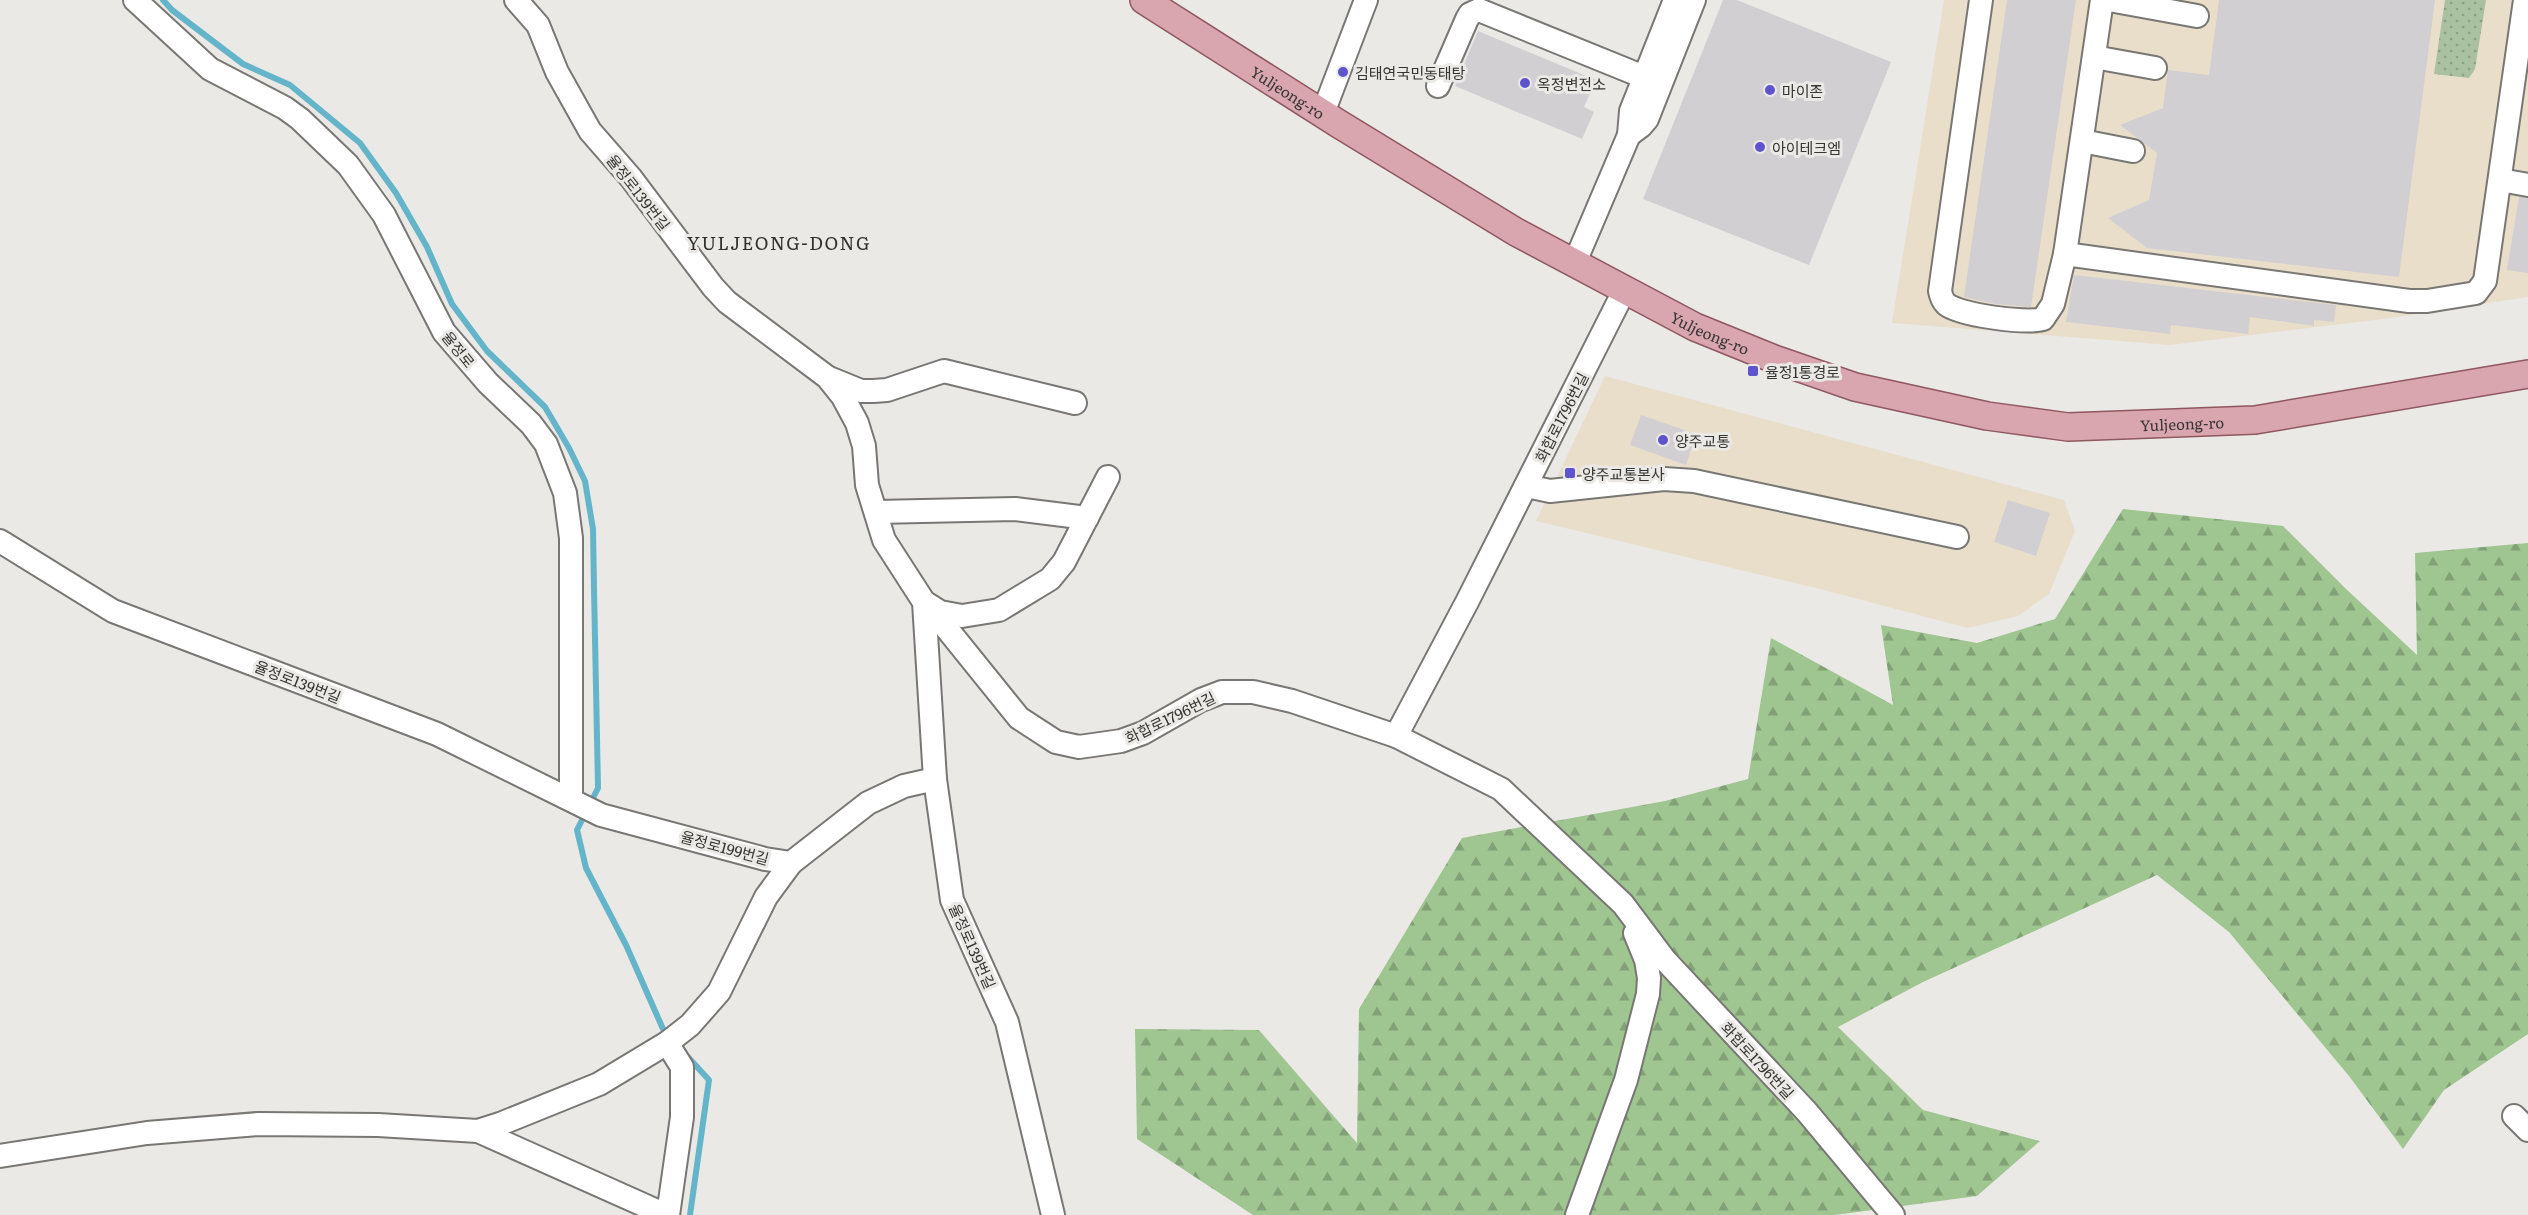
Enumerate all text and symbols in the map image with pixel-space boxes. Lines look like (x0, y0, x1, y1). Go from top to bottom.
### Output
street label: Yuljeong-ro (1247, 59, 1330, 124)
place label: 김태연국민동태탕 (1355, 61, 1466, 84)
marker: 김태연국민동태탕 (1336, 65, 1350, 79)
place label: 옥정변전소 (1537, 72, 1606, 95)
marker: 옥정변전소 (1518, 76, 1532, 90)
place label: 마이존 (1782, 79, 1823, 102)
marker: 마이존 (1763, 83, 1777, 97)
place label: 아이테크엠 (1772, 136, 1841, 159)
marker: 아이테크엠 (1753, 140, 1767, 154)
street label: 율정로139번길 (602, 149, 676, 235)
district label: YULJEONG-DONG (687, 229, 871, 256)
street label: Yuljeong-ro (1667, 305, 1753, 359)
street label: 율정로 (437, 326, 481, 372)
place label: 율정1통경로 (1765, 360, 1840, 383)
marker: 율정1통경로 (1746, 364, 1760, 378)
street label: 화합로1796번길 (1528, 368, 1594, 466)
street label: Yuljeong-ro (2140, 410, 2225, 436)
place label: 양주교통 (1675, 429, 1730, 452)
marker: 양주교통 (1656, 433, 1670, 447)
place label: 양주교통본사 (1582, 462, 1665, 485)
marker: 양주교통본사 (1563, 466, 1577, 480)
street label: 율정로139번길 (251, 654, 345, 708)
street label: 화합로1796번길 (1121, 685, 1219, 749)
street label: 율정로199번길 (678, 824, 772, 870)
street label: 율정로139번길 (944, 900, 1002, 992)
street label: 화합로1796번길 (1716, 1016, 1800, 1104)

